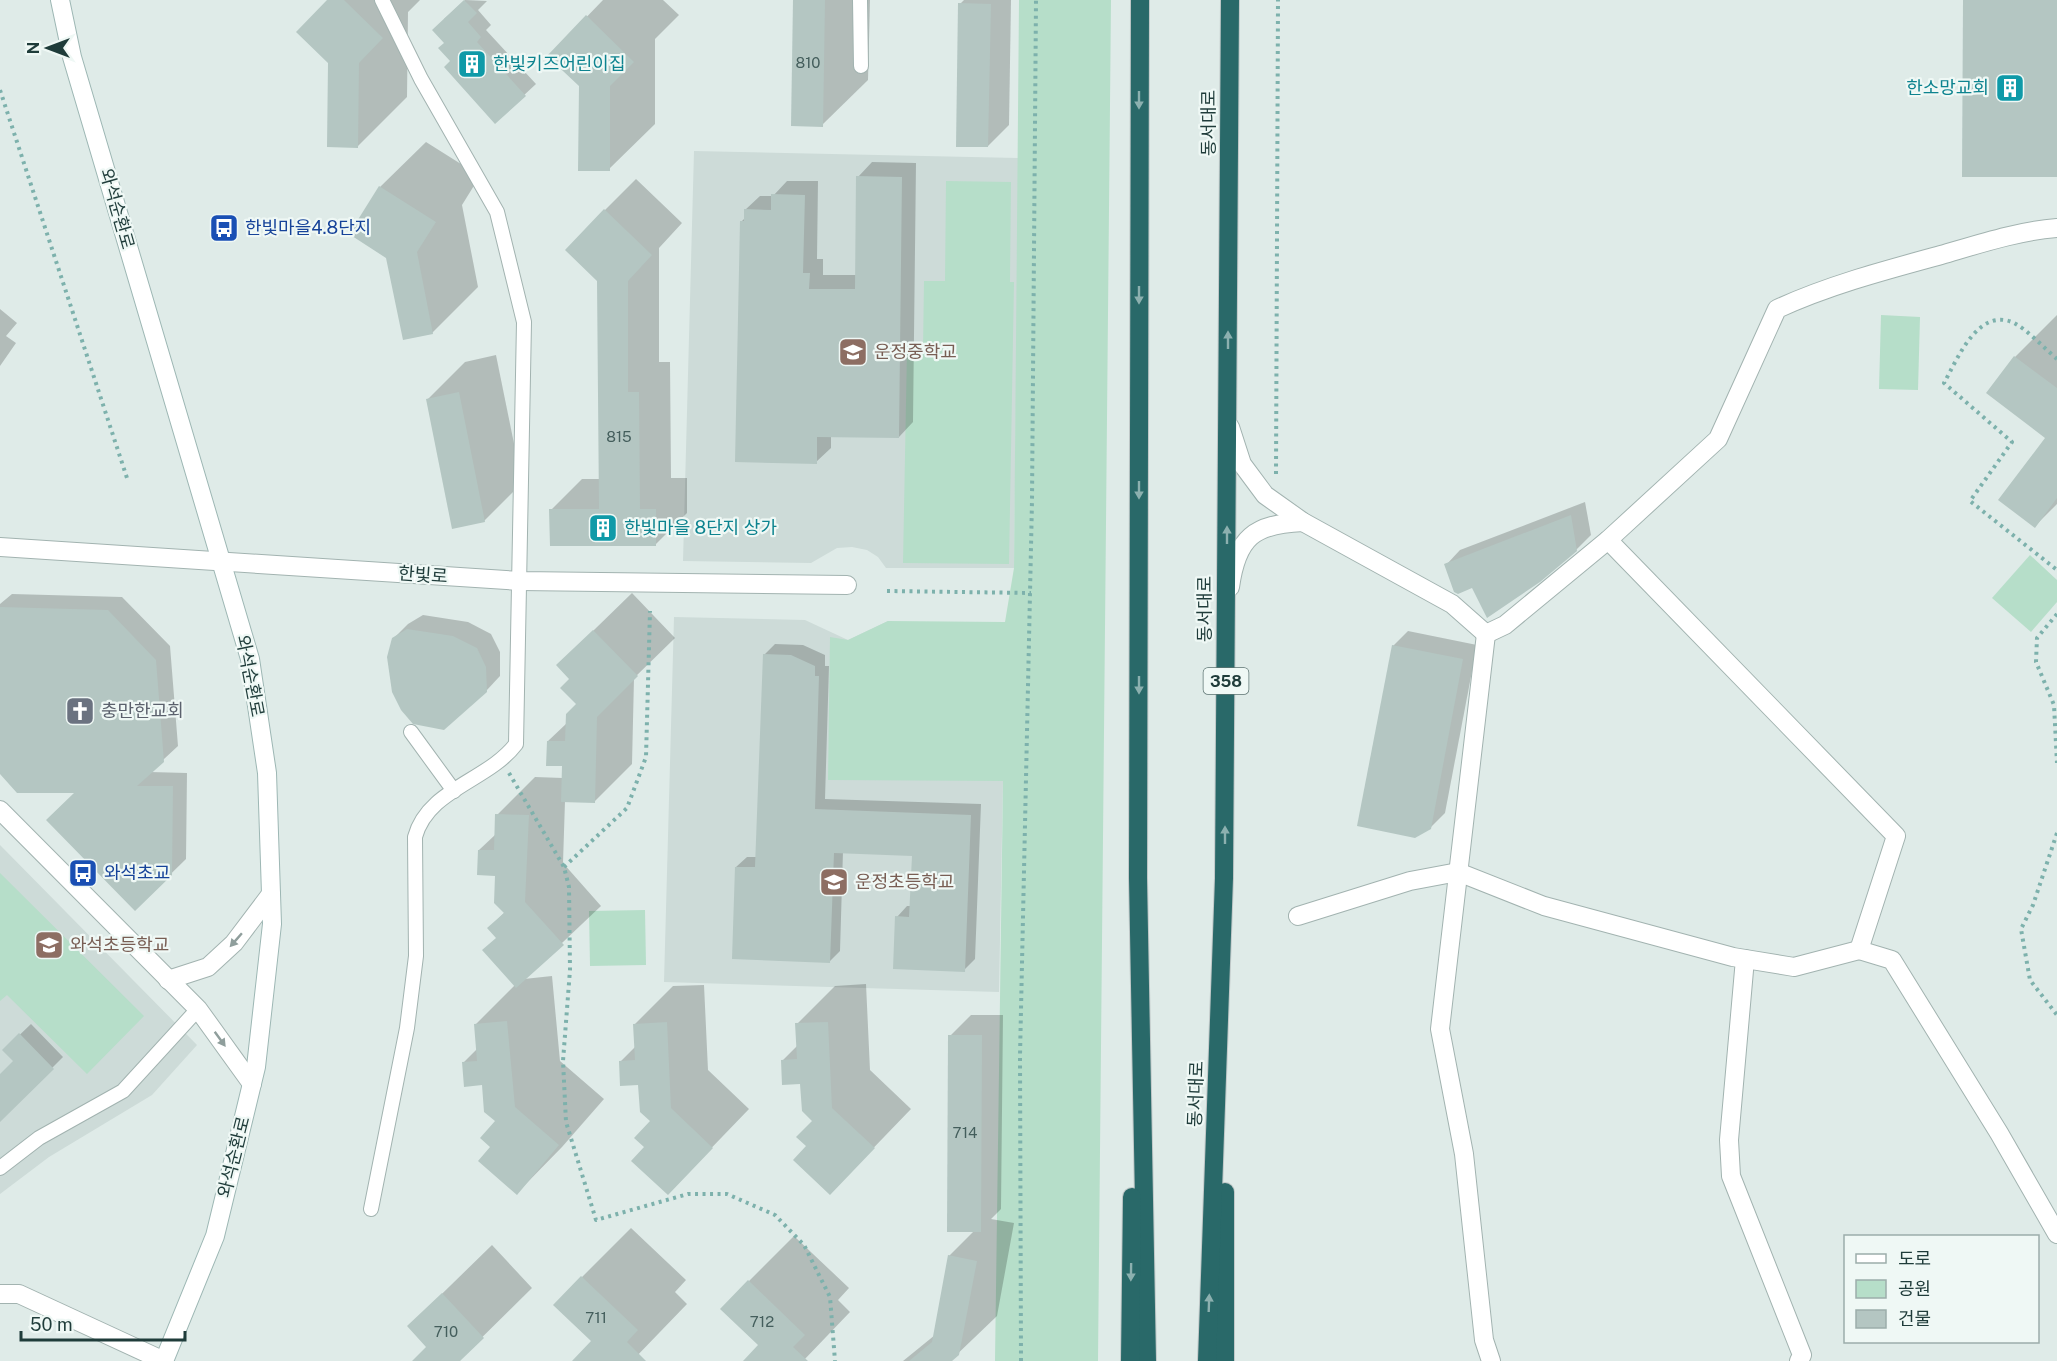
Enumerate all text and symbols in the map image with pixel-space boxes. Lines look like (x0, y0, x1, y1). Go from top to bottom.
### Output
north arrow (18, 18, 78, 78)
text: N (24, 42, 43, 54)
building icon: 한빛키즈어린이집 (456, 48, 488, 80)
place label: 한빛키즈어린이집 (493, 53, 625, 74)
house number: 810 (796, 54, 821, 71)
building icon: 한소망교회 (1994, 72, 2026, 104)
place label: 한소망교회 (1906, 77, 1989, 98)
street label: 동서대로 (1198, 90, 1219, 156)
one-way arrow (1135, 91, 1144, 110)
street label: 와석순환로 (96, 166, 139, 252)
bus stop icon: 한빛마을4.8단지 (208, 212, 240, 244)
place label: 한빛마을4.8단지 (245, 217, 371, 238)
one-way arrow (1134, 286, 1144, 305)
one-way arrow (1223, 330, 1233, 349)
school or university icon: 운정중학교 (837, 336, 869, 368)
place label: 운정중학교 (874, 341, 957, 362)
house number: 815 (606, 428, 632, 445)
one-way arrow (1134, 481, 1144, 500)
building icon: 한빛마을 8단지 상가 (587, 512, 619, 544)
place label: 한빛마을 8단지 상가 (624, 517, 777, 538)
one-way arrow (1222, 525, 1232, 544)
street label: 한빛로 (398, 562, 449, 587)
street label: 동서대로 (1194, 576, 1215, 642)
street label: 와석순환로 (232, 633, 269, 719)
road number: 358 (1204, 668, 1248, 694)
one-way arrow (1134, 676, 1144, 695)
church icon: 충만한교회 (64, 695, 96, 727)
place label: 충만한교회 (101, 700, 184, 721)
one-way arrow (1220, 825, 1230, 844)
bus stop icon: 와석초교 (67, 857, 99, 889)
place label: 와석초교 (104, 862, 170, 883)
school or university icon: 운정초등학교 (818, 866, 850, 898)
place label: 운정초등학교 (855, 871, 954, 892)
school or university icon: 와석초등학교 (33, 929, 65, 961)
one-way arrow (230, 932, 243, 947)
place label: 와석초등학교 (70, 934, 169, 955)
one-way arrow (214, 1031, 226, 1047)
street label: 동서대로 (1184, 1061, 1207, 1127)
street label: 와석순환로 (213, 1114, 254, 1200)
house number: 714 (953, 1124, 977, 1141)
legend (1844, 1235, 2039, 1343)
text: 도로 (1898, 1248, 1931, 1269)
one-way arrow (1126, 1263, 1136, 1282)
text: 공원 (1898, 1278, 1931, 1299)
one-way arrow (1205, 1293, 1214, 1312)
scale bar (21, 1304, 184, 1342)
text: 건물 (1898, 1308, 1931, 1329)
house number: 711 (585, 1309, 607, 1326)
house number: 712 (750, 1313, 774, 1330)
text: 50 m (30, 1314, 73, 1335)
house number: 710 (434, 1323, 458, 1340)

